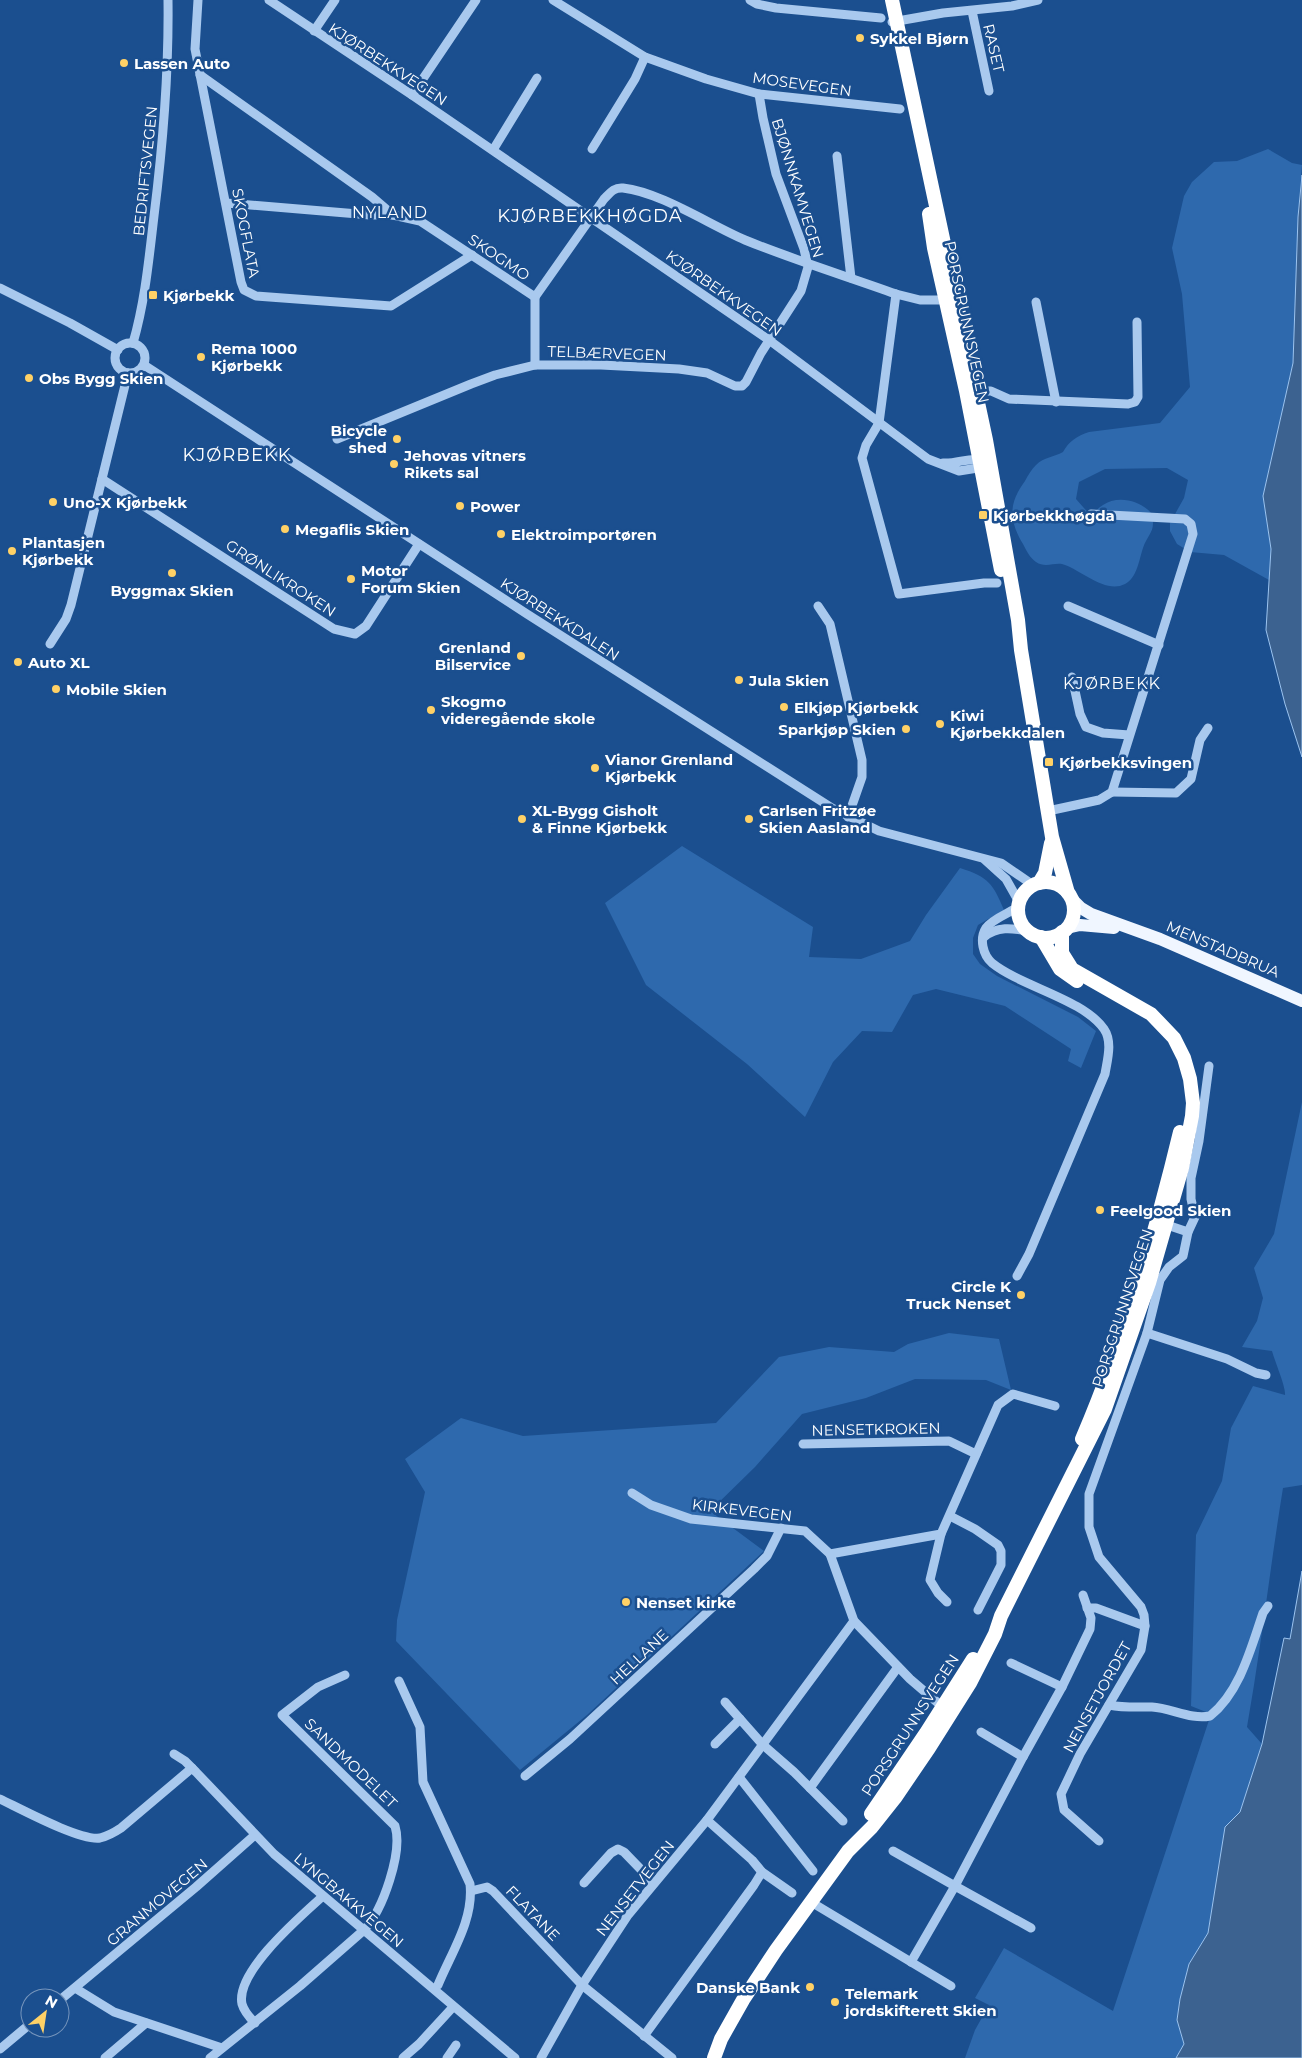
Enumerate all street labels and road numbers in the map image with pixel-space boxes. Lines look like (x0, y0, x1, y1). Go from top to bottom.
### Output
street label: KJØRBEKKVEGEN (325, 19, 451, 109)
street label: RASET (979, 22, 1009, 75)
street label: MOSEVEGEN (751, 68, 853, 100)
street label: BEDRIFTSVEGEN (129, 105, 161, 237)
street label: BJØNNKAMVEGEN (768, 116, 828, 260)
street label: SKOGFLATA (228, 187, 264, 280)
street label: SKOGMO (465, 229, 533, 285)
street label: PORSGRUNNSVEGEN (941, 239, 993, 405)
street label: KJØRBEKKVEGEN (662, 246, 786, 340)
street label: TELBÆRVEGEN (547, 341, 667, 365)
street label: GRØNLIKROKEN (222, 535, 340, 621)
street label: KJØRBEKKDALEN (497, 573, 623, 665)
street label: MENSTADBRUA (1163, 917, 1283, 982)
street label: PORSGRUNNSVEGEN (1087, 1226, 1157, 1390)
street label: NENSETKROKEN (811, 1418, 941, 1440)
street label: KIRKEVEGEN (691, 1494, 793, 1526)
street label: HELLANE (606, 1625, 672, 1689)
street label: NENSETJORDET (1059, 1638, 1136, 1756)
street label: PORSGRUNNSVEGEN (857, 1650, 963, 1800)
street label: SANDMODELET (301, 1714, 402, 1812)
street label: NENSETVEGEN (592, 1836, 678, 1940)
street label: LYNGBAKKVEGEN (290, 1848, 408, 1952)
street label: GRANMOVEGEN (103, 1854, 211, 1950)
street label: FLATANE (502, 1881, 564, 1945)

